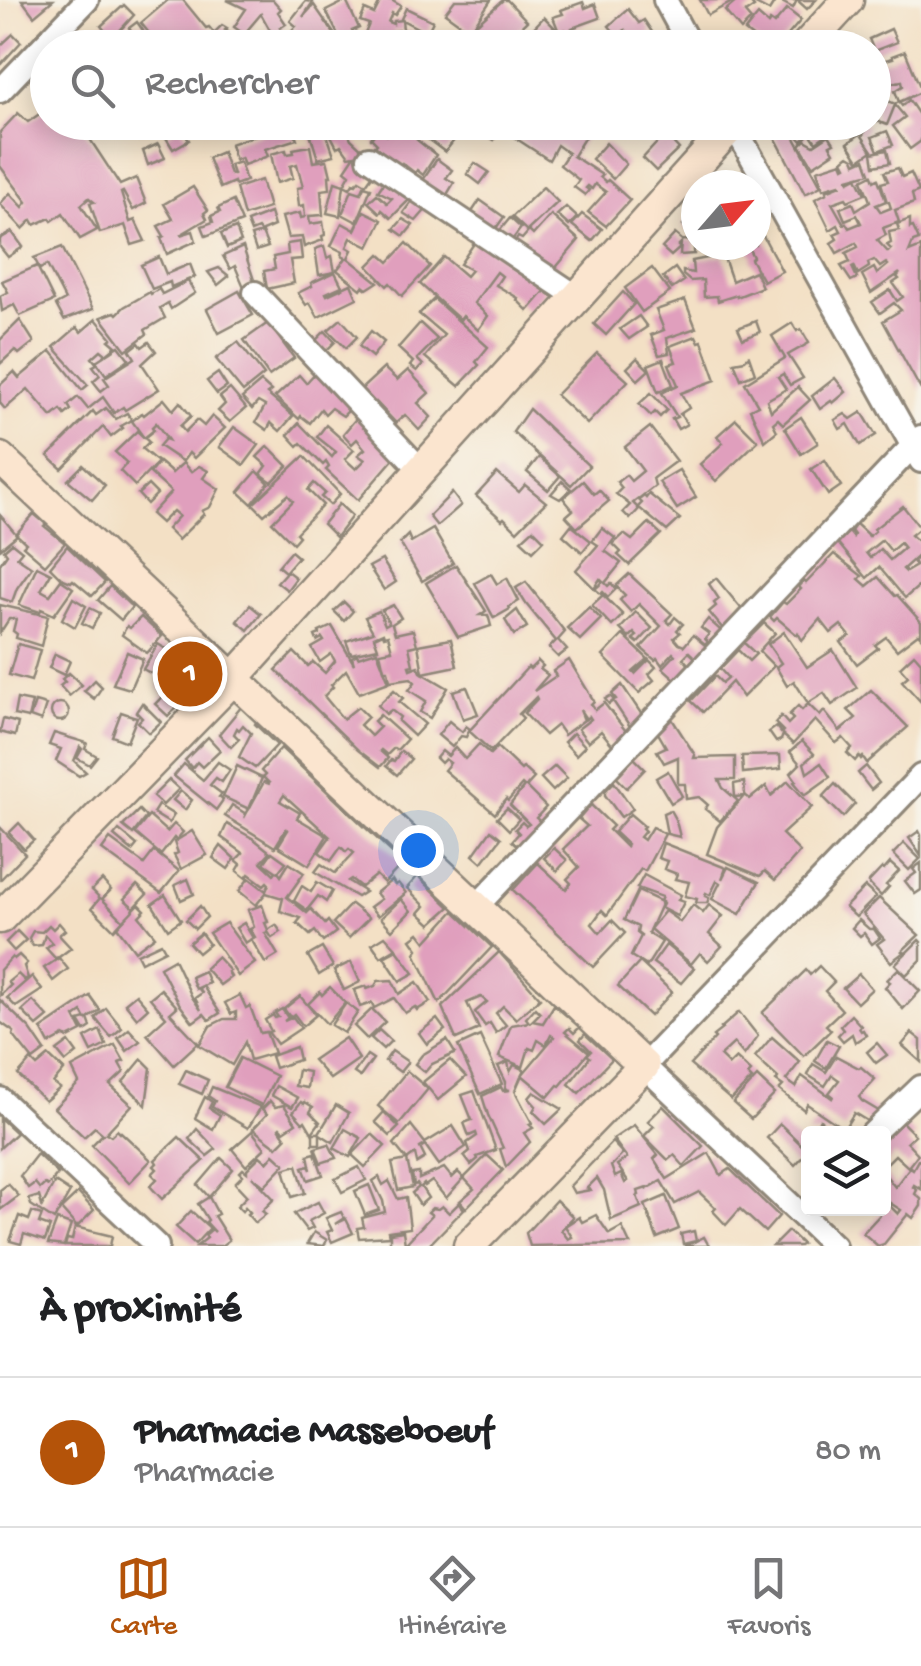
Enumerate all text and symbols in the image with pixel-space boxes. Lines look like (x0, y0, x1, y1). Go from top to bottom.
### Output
search box (30, 30, 891, 140)
icon: search (65, 58, 120, 113)
text: Rechercher (145, 63, 317, 107)
north arrow (681, 170, 771, 260)
pin: 1 (158, 636, 222, 712)
your location (393, 825, 444, 876)
map controls (801, 1126, 891, 1216)
button: layers (801, 1126, 891, 1216)
text: À proximité (40, 1287, 241, 1336)
text: Pharmacie Masseboeuf (135, 1411, 493, 1455)
text: 1 (66, 1433, 79, 1471)
text: 80 m (815, 1433, 881, 1471)
text: Pharmacie (135, 1455, 274, 1493)
tab: Carte (111, 1551, 177, 1644)
tab: Itinéraire (398, 1551, 506, 1644)
tab: Favoris (727, 1551, 810, 1644)

